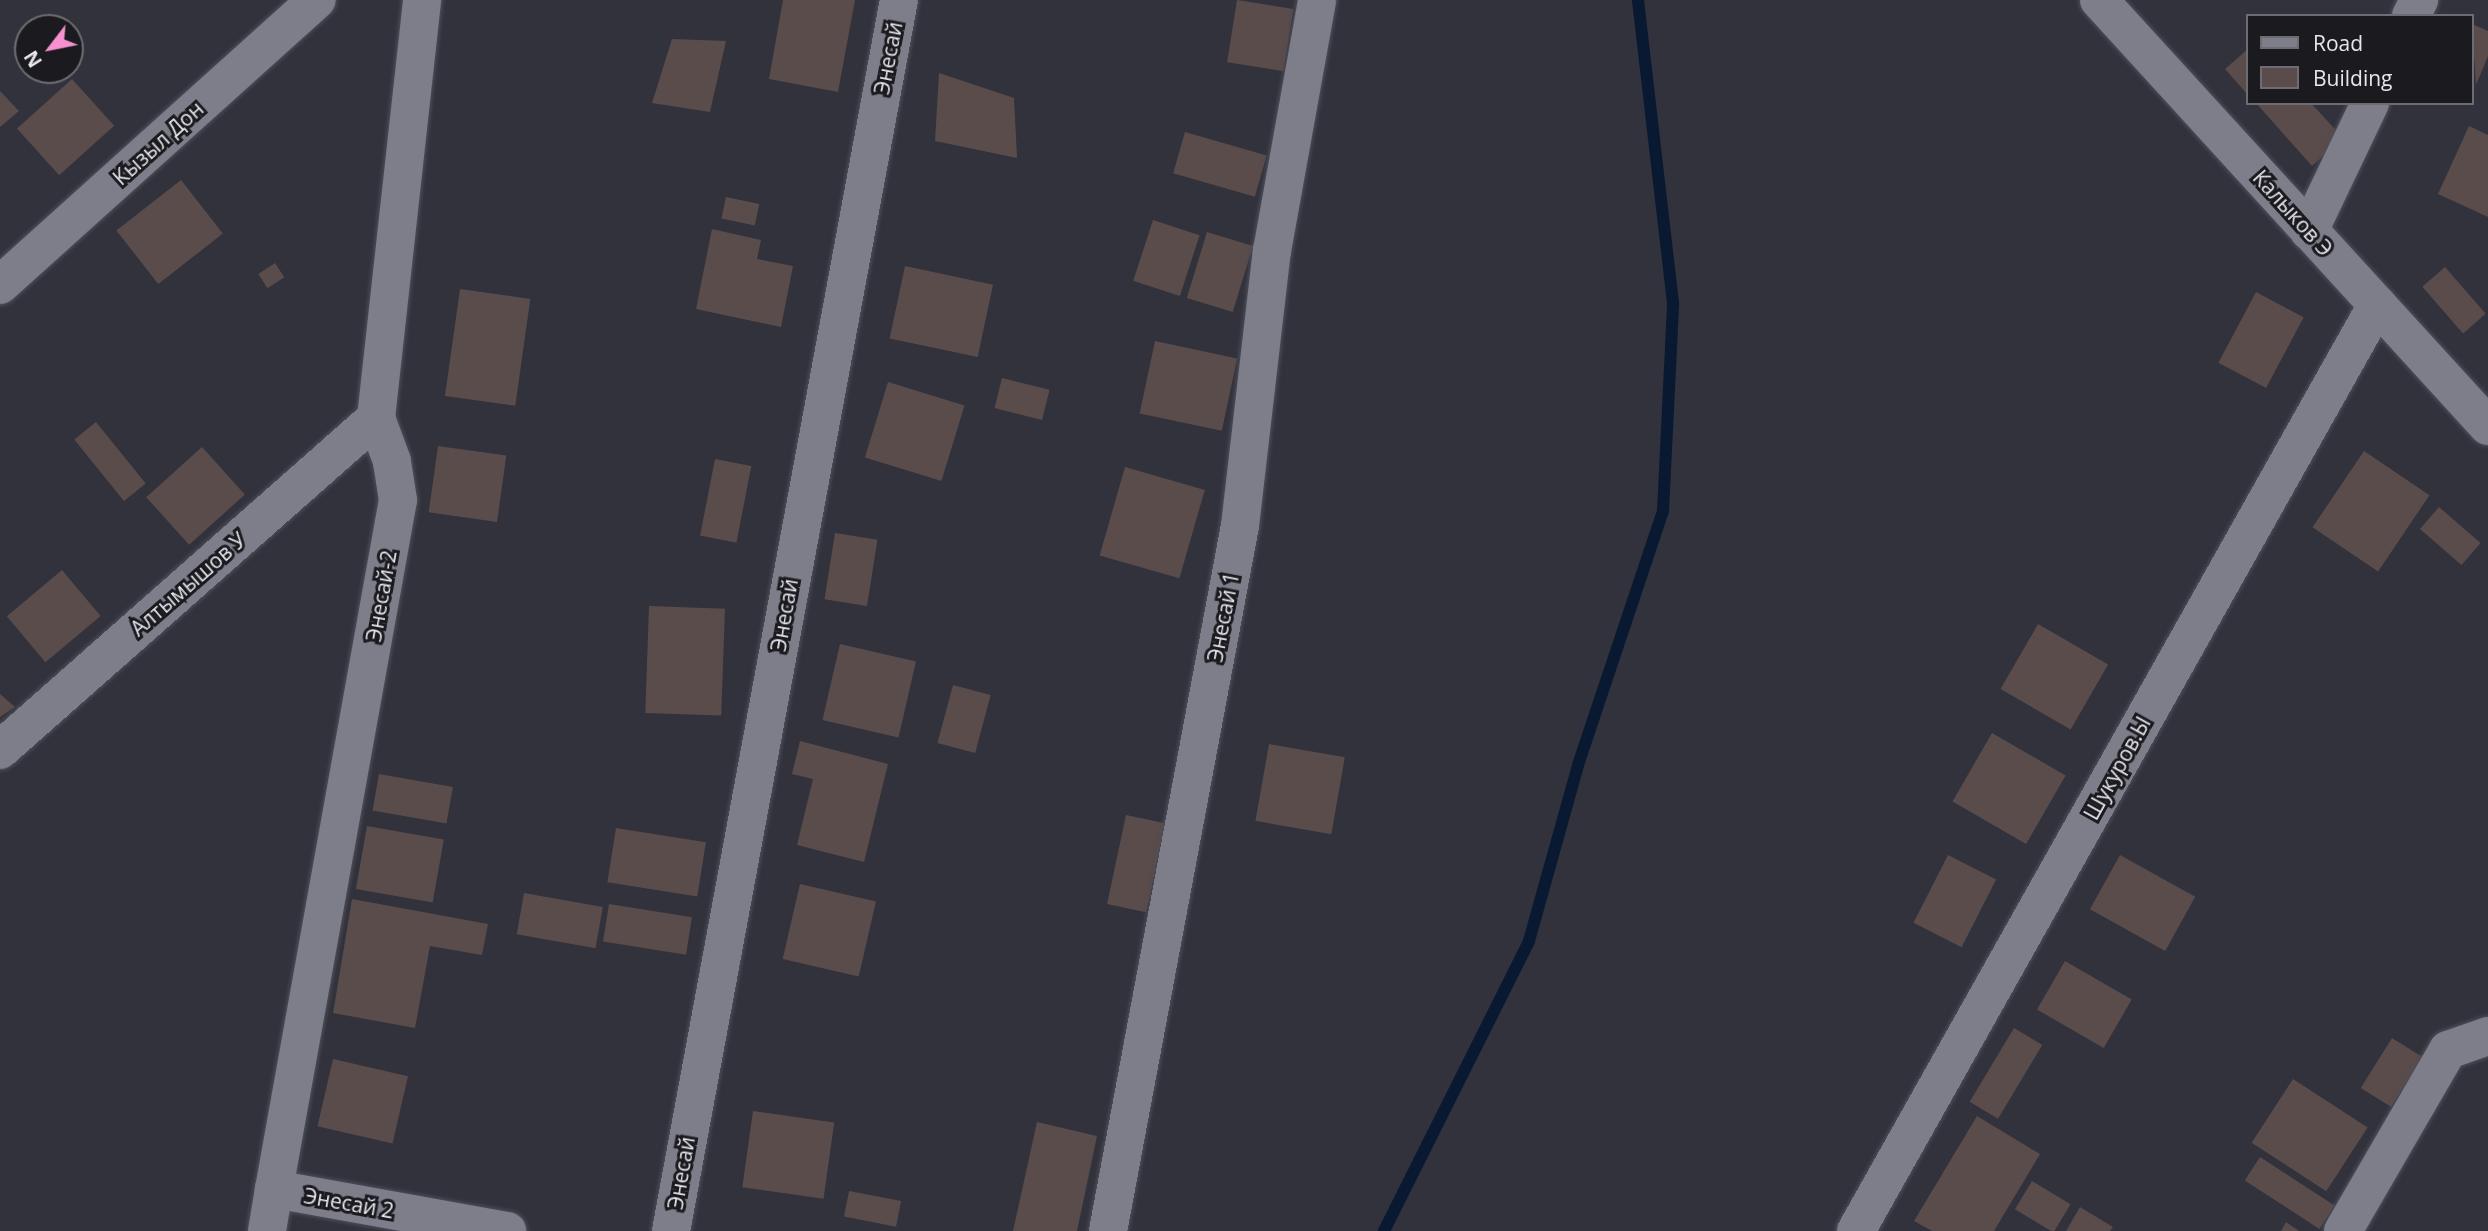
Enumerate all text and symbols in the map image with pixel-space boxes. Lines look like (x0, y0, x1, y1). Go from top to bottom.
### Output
north arrow (14, 14, 84, 84)
legend (2246, 14, 2474, 105)
street label: Энесай (869, 20, 907, 96)
text: Road (2313, 29, 2363, 57)
text: N (18, 46, 48, 73)
text: Building (2313, 64, 2392, 92)
street label: Кызыл Дон (108, 96, 208, 190)
street label: Калыков Э (2248, 165, 2338, 261)
street label: Алтымышов У (125, 527, 251, 641)
street label: Энесай-2 (361, 548, 401, 644)
street label: Энесай 1 (1202, 570, 1244, 664)
street label: Энесай (765, 577, 803, 653)
street label: Шукуров.Ы (2078, 712, 2156, 824)
street label: Энесай (662, 1135, 700, 1211)
street label: Энесай 2 (302, 1183, 396, 1223)

